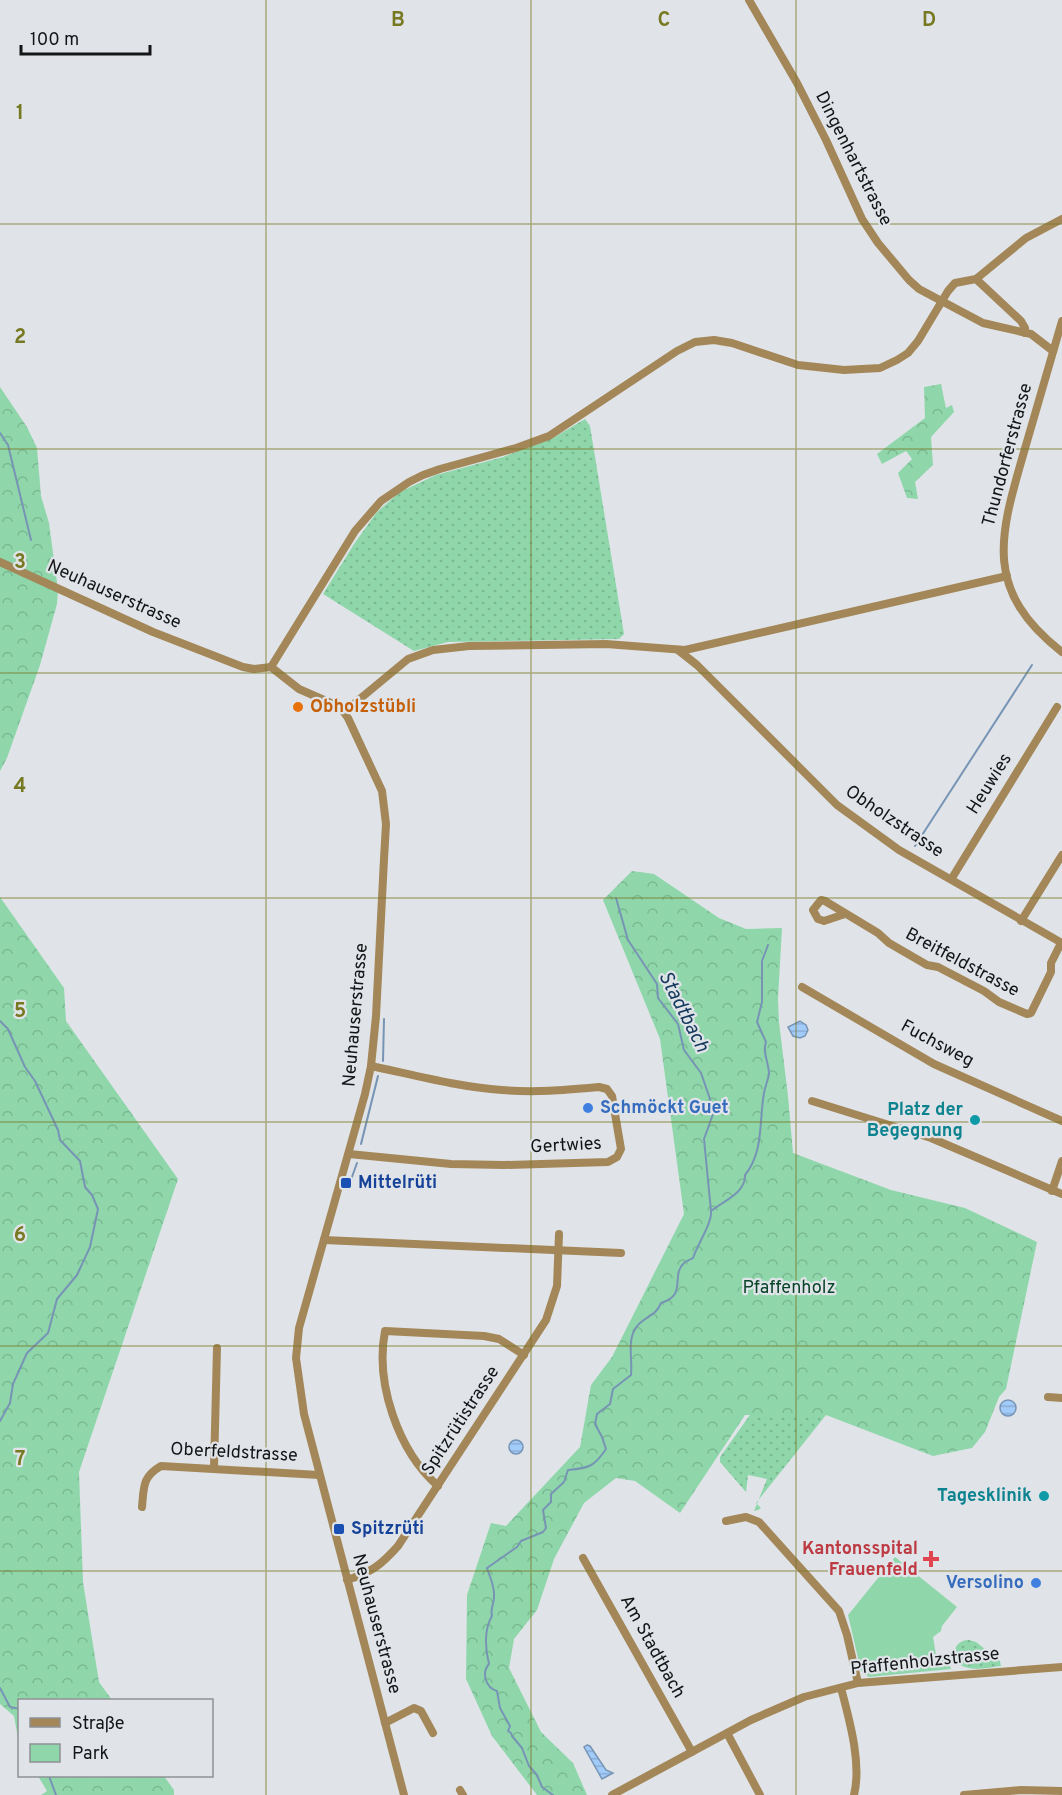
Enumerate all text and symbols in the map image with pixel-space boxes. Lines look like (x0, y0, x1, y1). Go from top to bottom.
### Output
text: B (391, 8, 405, 34)
text: C (658, 8, 670, 34)
text: D (922, 8, 936, 34)
scale bar (21, 18, 150, 56)
text: 100 m (30, 29, 79, 52)
street label: Dingenhartstrasse (809, 88, 897, 230)
text: 1 (16, 101, 24, 127)
text: 2 (14, 325, 26, 351)
street label: Thundorferstrasse (978, 381, 1038, 529)
text: 3 (14, 550, 26, 576)
street label: Neuhauserstrasse (43, 555, 185, 635)
place label: Obholzstübli (310, 696, 416, 719)
marker: Obholzstübli (291, 700, 305, 714)
street label: Heuwies (962, 749, 1018, 819)
text: 4 (14, 774, 26, 800)
street label: Obholzstrasse (840, 781, 948, 863)
street label: Breitfeldstrasse (901, 923, 1023, 1003)
street label: Neuhauserstrasse (338, 942, 374, 1088)
water label: Stadtbach (651, 967, 715, 1057)
text: 5 (14, 999, 26, 1025)
street label: Fuchsweg (896, 1015, 978, 1073)
place label: Schmöckt Guet (600, 1097, 728, 1120)
place label: Platz der Begegnung (867, 1099, 963, 1143)
marker: Schmöckt Guet (581, 1101, 595, 1115)
marker: Platz der Begegnung (968, 1113, 982, 1127)
street label: Gertwies (530, 1133, 602, 1159)
place label: Mittelrüti (358, 1172, 437, 1195)
marker: Mittelrüti (339, 1176, 353, 1190)
text: 6 (14, 1223, 26, 1249)
park label: Pfaffenholz (742, 1277, 836, 1300)
street label: Spitzrütistrasse (417, 1362, 505, 1480)
street label: Oberfeldstrasse (170, 1438, 298, 1468)
text: 7 (15, 1447, 25, 1473)
place label: Tagesklinik (937, 1485, 1032, 1508)
marker: Tagesklinik (1037, 1489, 1051, 1503)
place label: Spitzrüti (351, 1518, 424, 1541)
marker: Spitzrüti (332, 1522, 346, 1536)
place label: Kantonsspital Frauenfeld (802, 1538, 918, 1582)
marker: Kantonsspital Frauenfeld (922, 1550, 940, 1568)
street label: Neuhauserstrasse (346, 1551, 406, 1697)
place label: Versolino (946, 1572, 1024, 1595)
marker: Versolino (1029, 1576, 1043, 1590)
street label: Am Stadtbach (614, 1591, 690, 1703)
street label: Pfaffenholzstrasse (849, 1643, 1001, 1681)
legend (18, 1699, 213, 1777)
text: Straße (72, 1713, 124, 1736)
text: Park (72, 1743, 109, 1766)

